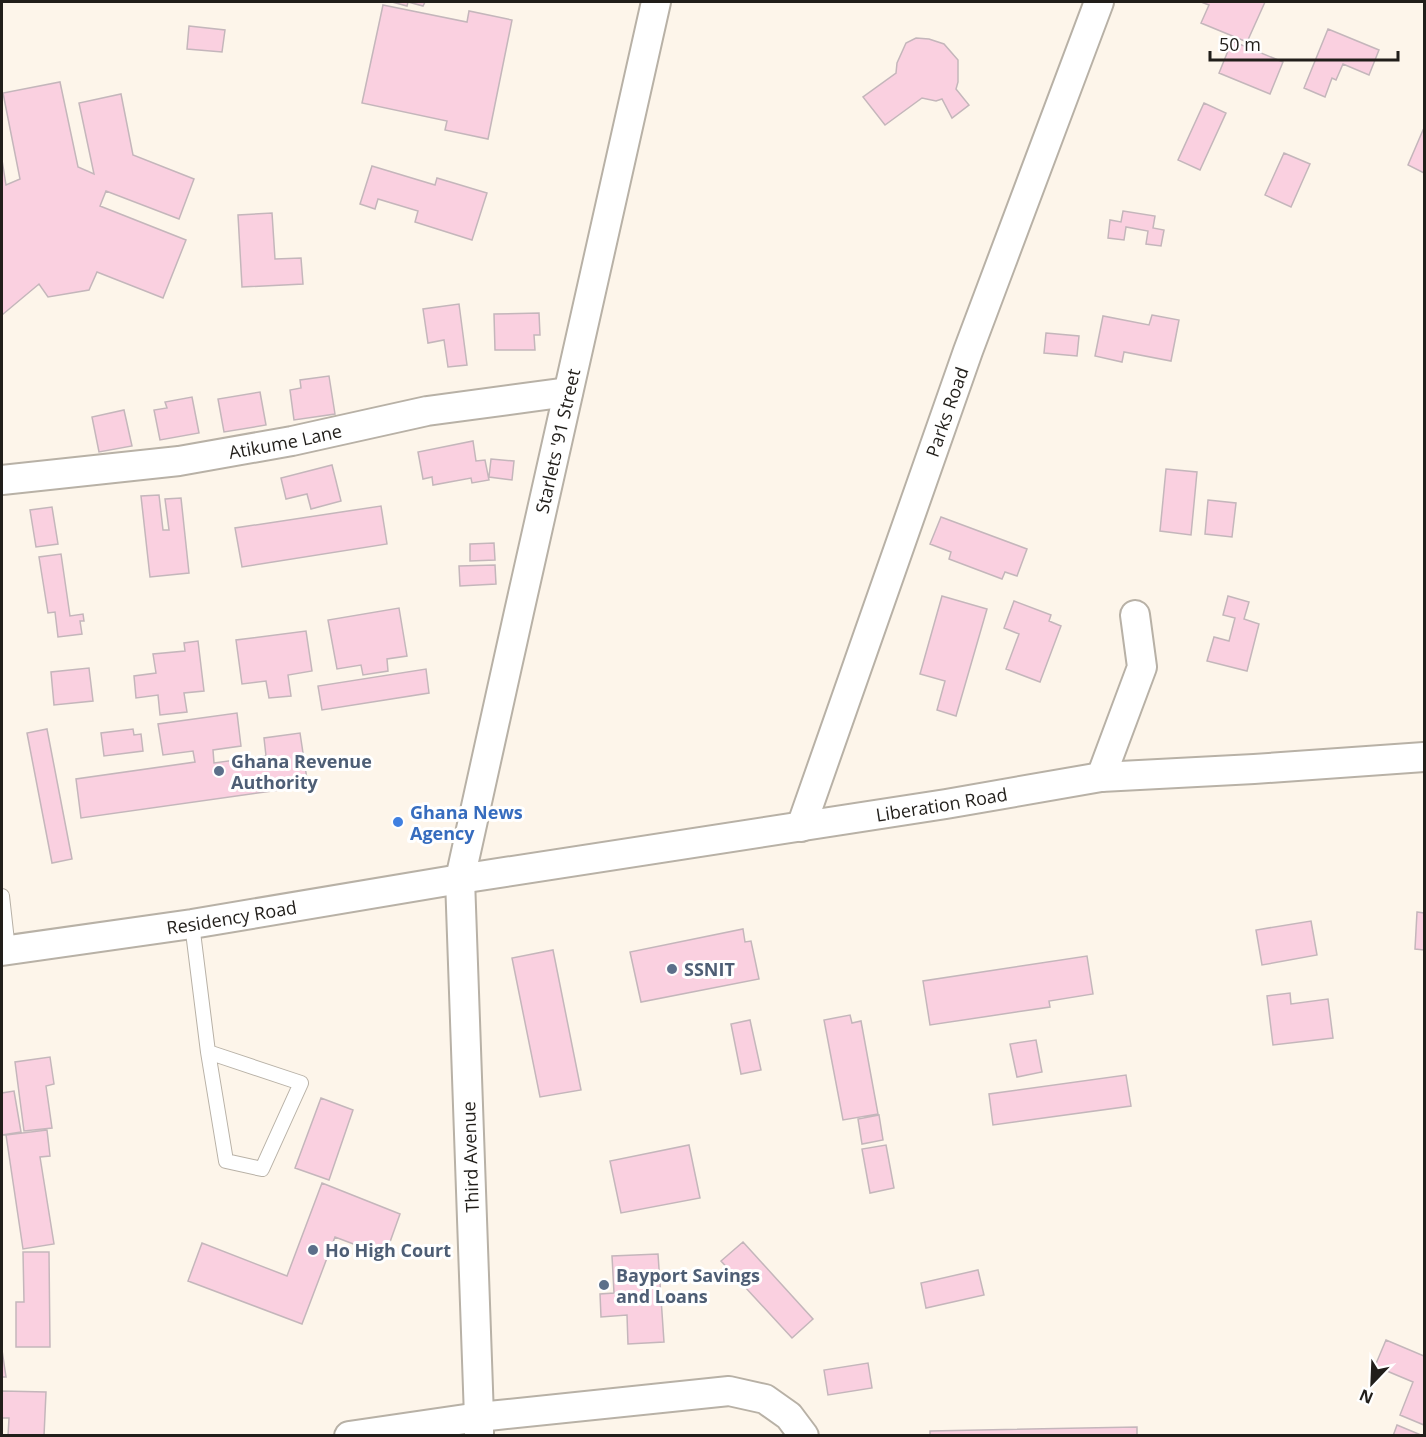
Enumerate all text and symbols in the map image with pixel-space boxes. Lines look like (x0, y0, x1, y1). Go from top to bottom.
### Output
scale bar (1210, 24, 1398, 62)
text: 50 m (1219, 32, 1261, 56)
street label: Parks Road (920, 364, 974, 460)
street label: Starlets '91 Street (530, 366, 585, 516)
street label: Atikume Lane (227, 418, 344, 464)
place label: Ghana Revenue Authority (231, 749, 372, 794)
marker: Ghana Revenue Authority (212, 764, 226, 778)
street label: Liberation Road (874, 782, 1009, 827)
place label: Ghana News Agency (410, 800, 523, 845)
marker: Ghana News Agency (391, 815, 405, 829)
street label: Residency Road (165, 895, 299, 940)
place label: SSNIT (684, 957, 735, 981)
marker: SSNIT (665, 962, 679, 976)
street label: Third Avenue (456, 1101, 484, 1213)
place label: Ho High Court (325, 1238, 451, 1262)
marker: Ho High Court (306, 1243, 320, 1257)
place label: Bayport Savings and Loans (616, 1263, 760, 1308)
marker: Bayport Savings and Loans (597, 1278, 611, 1292)
north arrow (1342, 1353, 1402, 1413)
text: N (1356, 1384, 1376, 1409)

